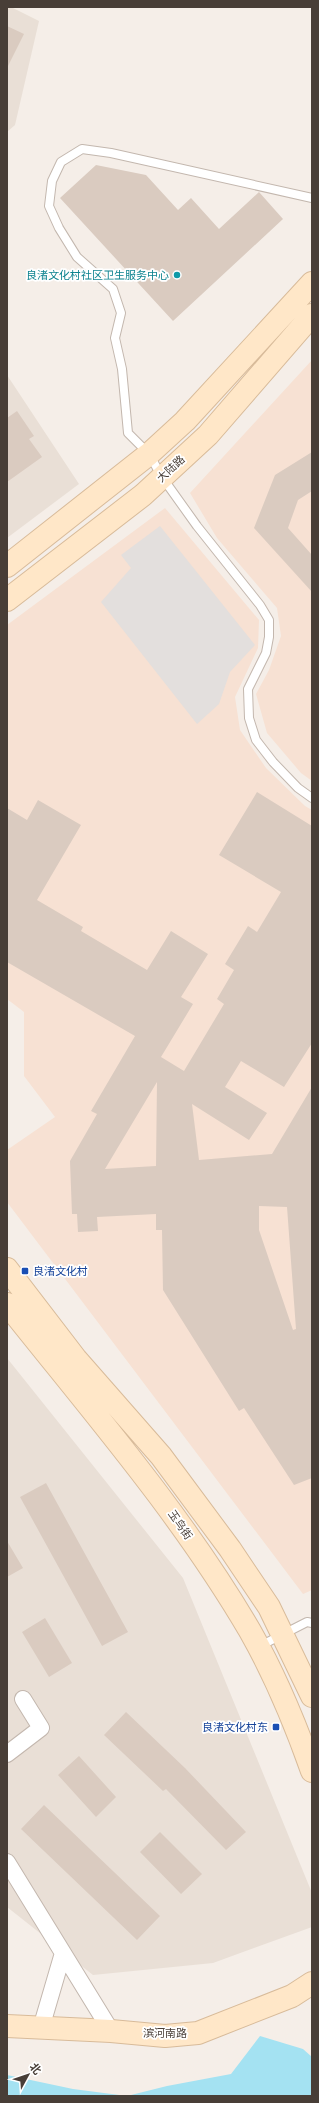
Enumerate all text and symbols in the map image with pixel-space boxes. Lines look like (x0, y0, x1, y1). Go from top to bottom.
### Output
place label: 良渚文化村社区卫生服务中心 (26, 269, 169, 282)
marker: 良渚文化村社区卫生服务中心 (172, 270, 182, 280)
street label: 大陆路 (154, 453, 188, 485)
place label: 良渚文化村 (33, 1265, 88, 1278)
marker: 良渚文化村 (20, 1266, 30, 1276)
street label: 玉鸟街 (165, 1508, 195, 1542)
place label: 良渚文化村东 (202, 1721, 268, 1734)
marker: 良渚文化村东 (271, 1722, 281, 1732)
street label: 滨河南路 (143, 2027, 187, 2040)
north arrow (8, 2055, 48, 2095)
text: 北 (27, 2061, 44, 2077)

